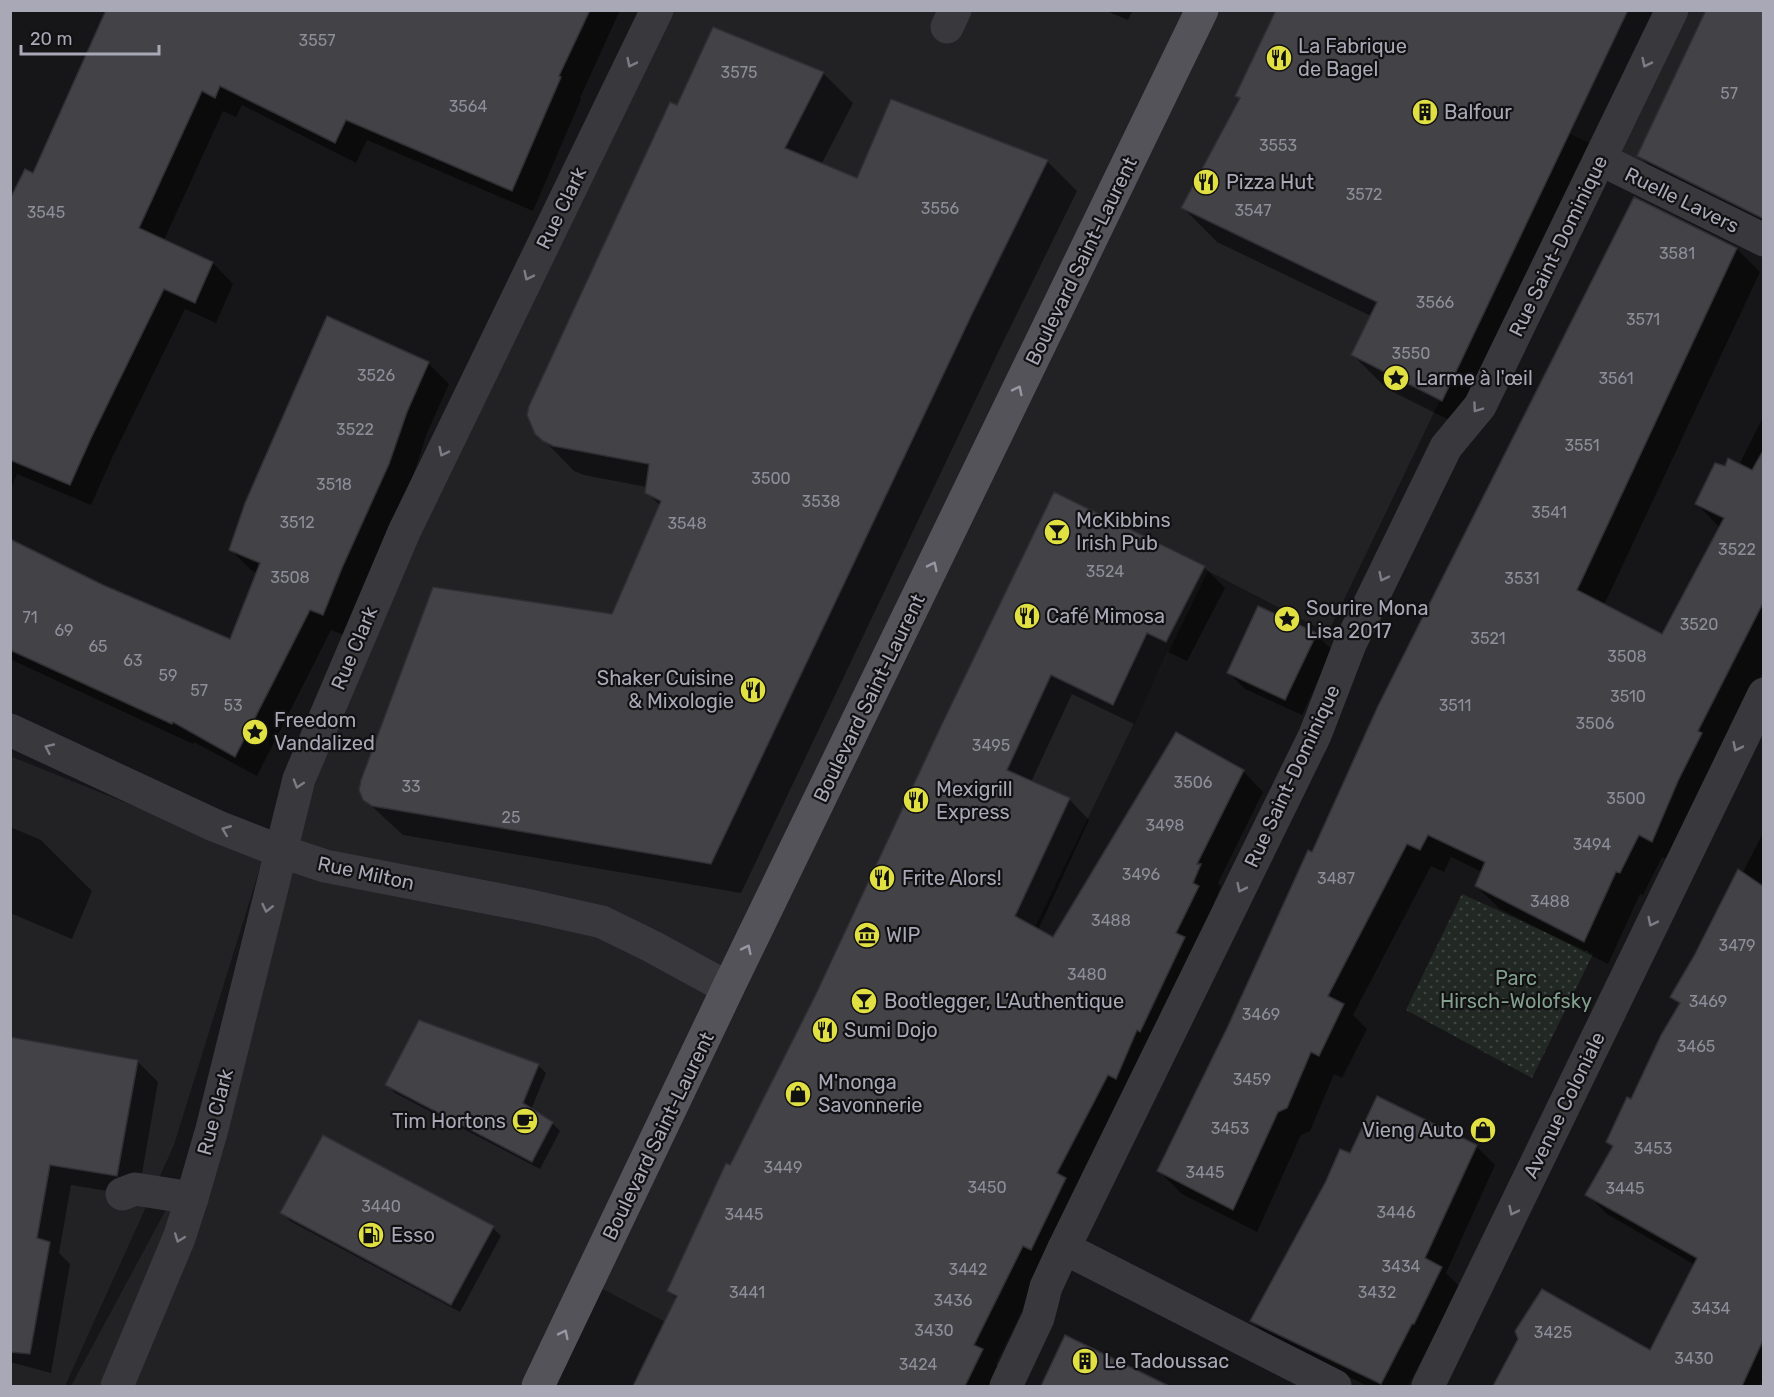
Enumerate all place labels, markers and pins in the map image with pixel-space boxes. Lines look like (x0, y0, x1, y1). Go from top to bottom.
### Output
place label: La Fabrique de Bagel (1298, 34, 1407, 81)
restaurant icon: La Fabrique de Bagel (1264, 43, 1294, 73)
building icon: Balfour (1410, 97, 1440, 127)
place label: Balfour (1444, 100, 1512, 124)
restaurant icon: Pizza Hut (1191, 167, 1221, 197)
place label: Pizza Hut (1226, 170, 1314, 194)
place icon: Larme à l'œil (1381, 363, 1411, 393)
place label: Larme à l'œil (1416, 366, 1533, 390)
place label: McKibbins Irish Pub (1076, 508, 1171, 555)
bar icon: McKibbins Irish Pub (1042, 517, 1072, 547)
place label: Sourire Mona Lisa 2017 (1306, 596, 1428, 643)
restaurant icon: Café Mimosa (1012, 601, 1042, 631)
place label: Café Mimosa (1046, 604, 1165, 628)
place icon: Sourire Mona Lisa 2017 (1272, 604, 1302, 634)
place label: Shaker Cuisine & Mixologie (597, 666, 734, 713)
restaurant icon: Shaker Cuisine & Mixologie (738, 675, 768, 705)
place label: Freedom Vandalized (274, 708, 375, 755)
place icon: Freedom Vandalized (240, 717, 270, 747)
place label: Mexigrill Express (936, 777, 1013, 824)
restaurant icon: Mexigrill Express (901, 785, 931, 815)
restaurant icon: Frite Alors! (867, 863, 897, 893)
place label: Frite Alors! (902, 866, 1002, 890)
museum icon: WIP (852, 920, 882, 950)
place label: WIP (886, 923, 920, 947)
bar icon: Bootlegger, L’Authentique (849, 986, 879, 1016)
place label: Bootlegger, L’Authentique (884, 989, 1124, 1013)
restaurant icon: Sumi Dojo (810, 1015, 840, 1045)
place label: Sumi Dojo (844, 1018, 938, 1042)
place label: M'nonga Savonnerie (818, 1070, 923, 1117)
shop icon: M'nonga Savonnerie (783, 1079, 813, 1109)
cafe icon: Tim Hortons (510, 1106, 540, 1136)
place label: Tim Hortons (392, 1109, 506, 1133)
shop icon: Vieng Auto (1468, 1115, 1498, 1145)
place label: Vieng Auto (1362, 1118, 1464, 1142)
fuel station icon: Esso (356, 1220, 386, 1250)
place label: Esso (391, 1223, 435, 1247)
building icon: Le Tadoussac (1070, 1346, 1100, 1376)
place label: Le Tadoussac (1104, 1349, 1229, 1373)

